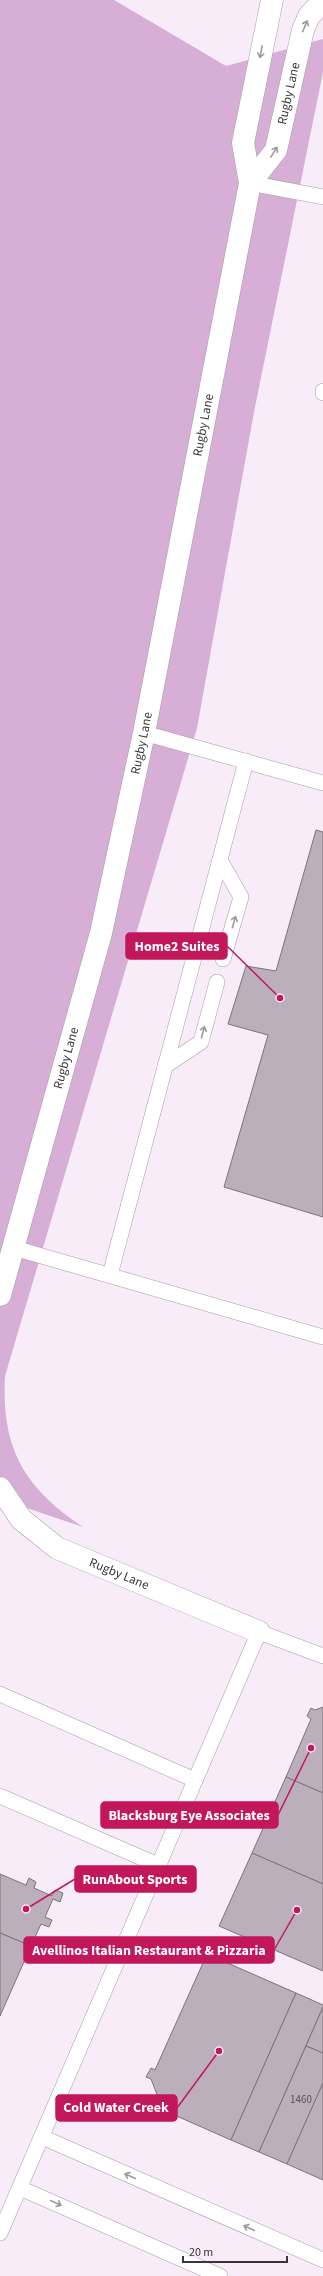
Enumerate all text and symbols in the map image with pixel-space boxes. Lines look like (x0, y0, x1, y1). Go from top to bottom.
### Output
one-way arrow (302, 21, 309, 33)
one-way arrow (257, 45, 265, 58)
street label: Rugby Lane (273, 61, 304, 126)
one-way arrow (270, 146, 278, 158)
street label: Rugby Lane (189, 392, 218, 458)
street label: Rugby Lane (126, 710, 157, 776)
one-way arrow (231, 915, 238, 928)
callout: Home2 Suites (126, 933, 227, 959)
text: Home2 Suites (135, 937, 219, 957)
street label: Rugby Lane (49, 1025, 83, 1091)
one-way arrow (200, 1026, 207, 1039)
street label: Rugby Lane (86, 1553, 152, 1594)
callout: Blacksburg Eye Associates (101, 1802, 278, 1828)
text: Blacksburg Eye Associates (108, 1806, 270, 1826)
callout: RunAbout Sports (75, 1866, 196, 1892)
text: RunAbout Sports (82, 1870, 188, 1890)
callout: Avellinos Italian Restaurant & Pizzaria (24, 1937, 274, 1963)
text: Avellinos Italian Restaurant & Pizzaria (31, 1941, 266, 1961)
house number: 1460 (290, 2092, 312, 2107)
callout: Cold Water Creek (56, 2095, 177, 2121)
text: Cold Water Creek (63, 2098, 169, 2118)
one-way arrow (124, 2171, 136, 2179)
one-way arrow (49, 2200, 61, 2207)
one-way arrow (243, 2224, 255, 2231)
scale bar (183, 2238, 287, 2264)
text: 20 m (189, 2244, 213, 2261)

